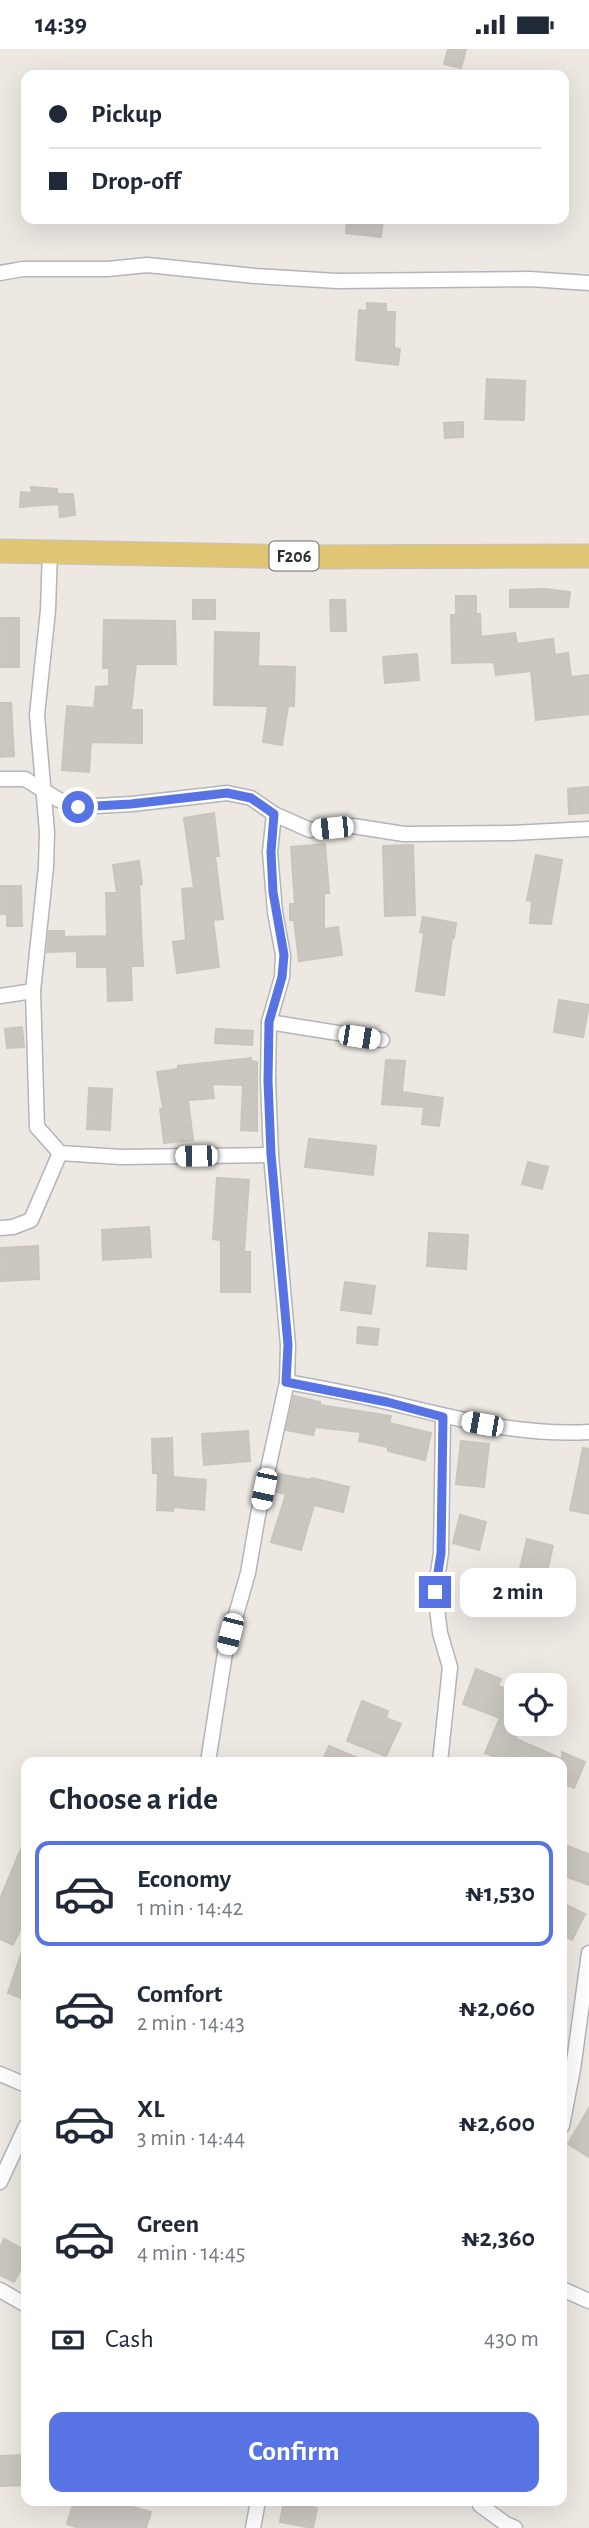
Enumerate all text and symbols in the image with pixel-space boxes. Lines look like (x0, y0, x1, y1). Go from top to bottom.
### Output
text: 14:39 (35, 11, 87, 37)
text: Pickup (91, 101, 162, 127)
text: Drop-off (91, 168, 180, 194)
road number: F206 (270, 541, 318, 571)
route start (62, 791, 94, 823)
car (311, 815, 354, 841)
car (337, 1023, 382, 1051)
car (175, 1145, 218, 1167)
car (460, 1410, 505, 1438)
car (250, 1466, 279, 1512)
callout: 2 min (460, 1567, 575, 1617)
route end (419, 1576, 451, 1608)
text: 2 min (492, 1581, 544, 1604)
car (215, 1611, 246, 1657)
map controls (504, 1673, 567, 1736)
button: locate (504, 1673, 567, 1736)
text: Choose a ride (49, 1783, 218, 1815)
icon: car (53, 1862, 116, 1925)
text: Economy (137, 1866, 231, 1892)
text: ₦1,530 (465, 1880, 535, 1906)
text: 1 min · 14:42 (137, 1897, 243, 1920)
icon: car (53, 1977, 116, 2040)
text: Comfort (137, 1981, 222, 2007)
text: ₦2,060 (459, 1995, 535, 2021)
text: 2 min · 14:43 (137, 2012, 245, 2035)
icon: car (53, 2092, 116, 2155)
text: XL (137, 2096, 164, 2122)
text: ₦2,600 (459, 2110, 535, 2136)
text: 3 min · 14:44 (137, 2127, 245, 2150)
icon: car (53, 2207, 116, 2270)
text: Green (137, 2211, 199, 2237)
text: ₦2,360 (461, 2225, 535, 2251)
text: 4 min · 14:45 (137, 2242, 245, 2265)
icon: cash (49, 2321, 87, 2359)
text: Cash (105, 2326, 154, 2352)
text: 430 m (484, 2328, 539, 2351)
button: Confirm (49, 2412, 539, 2492)

